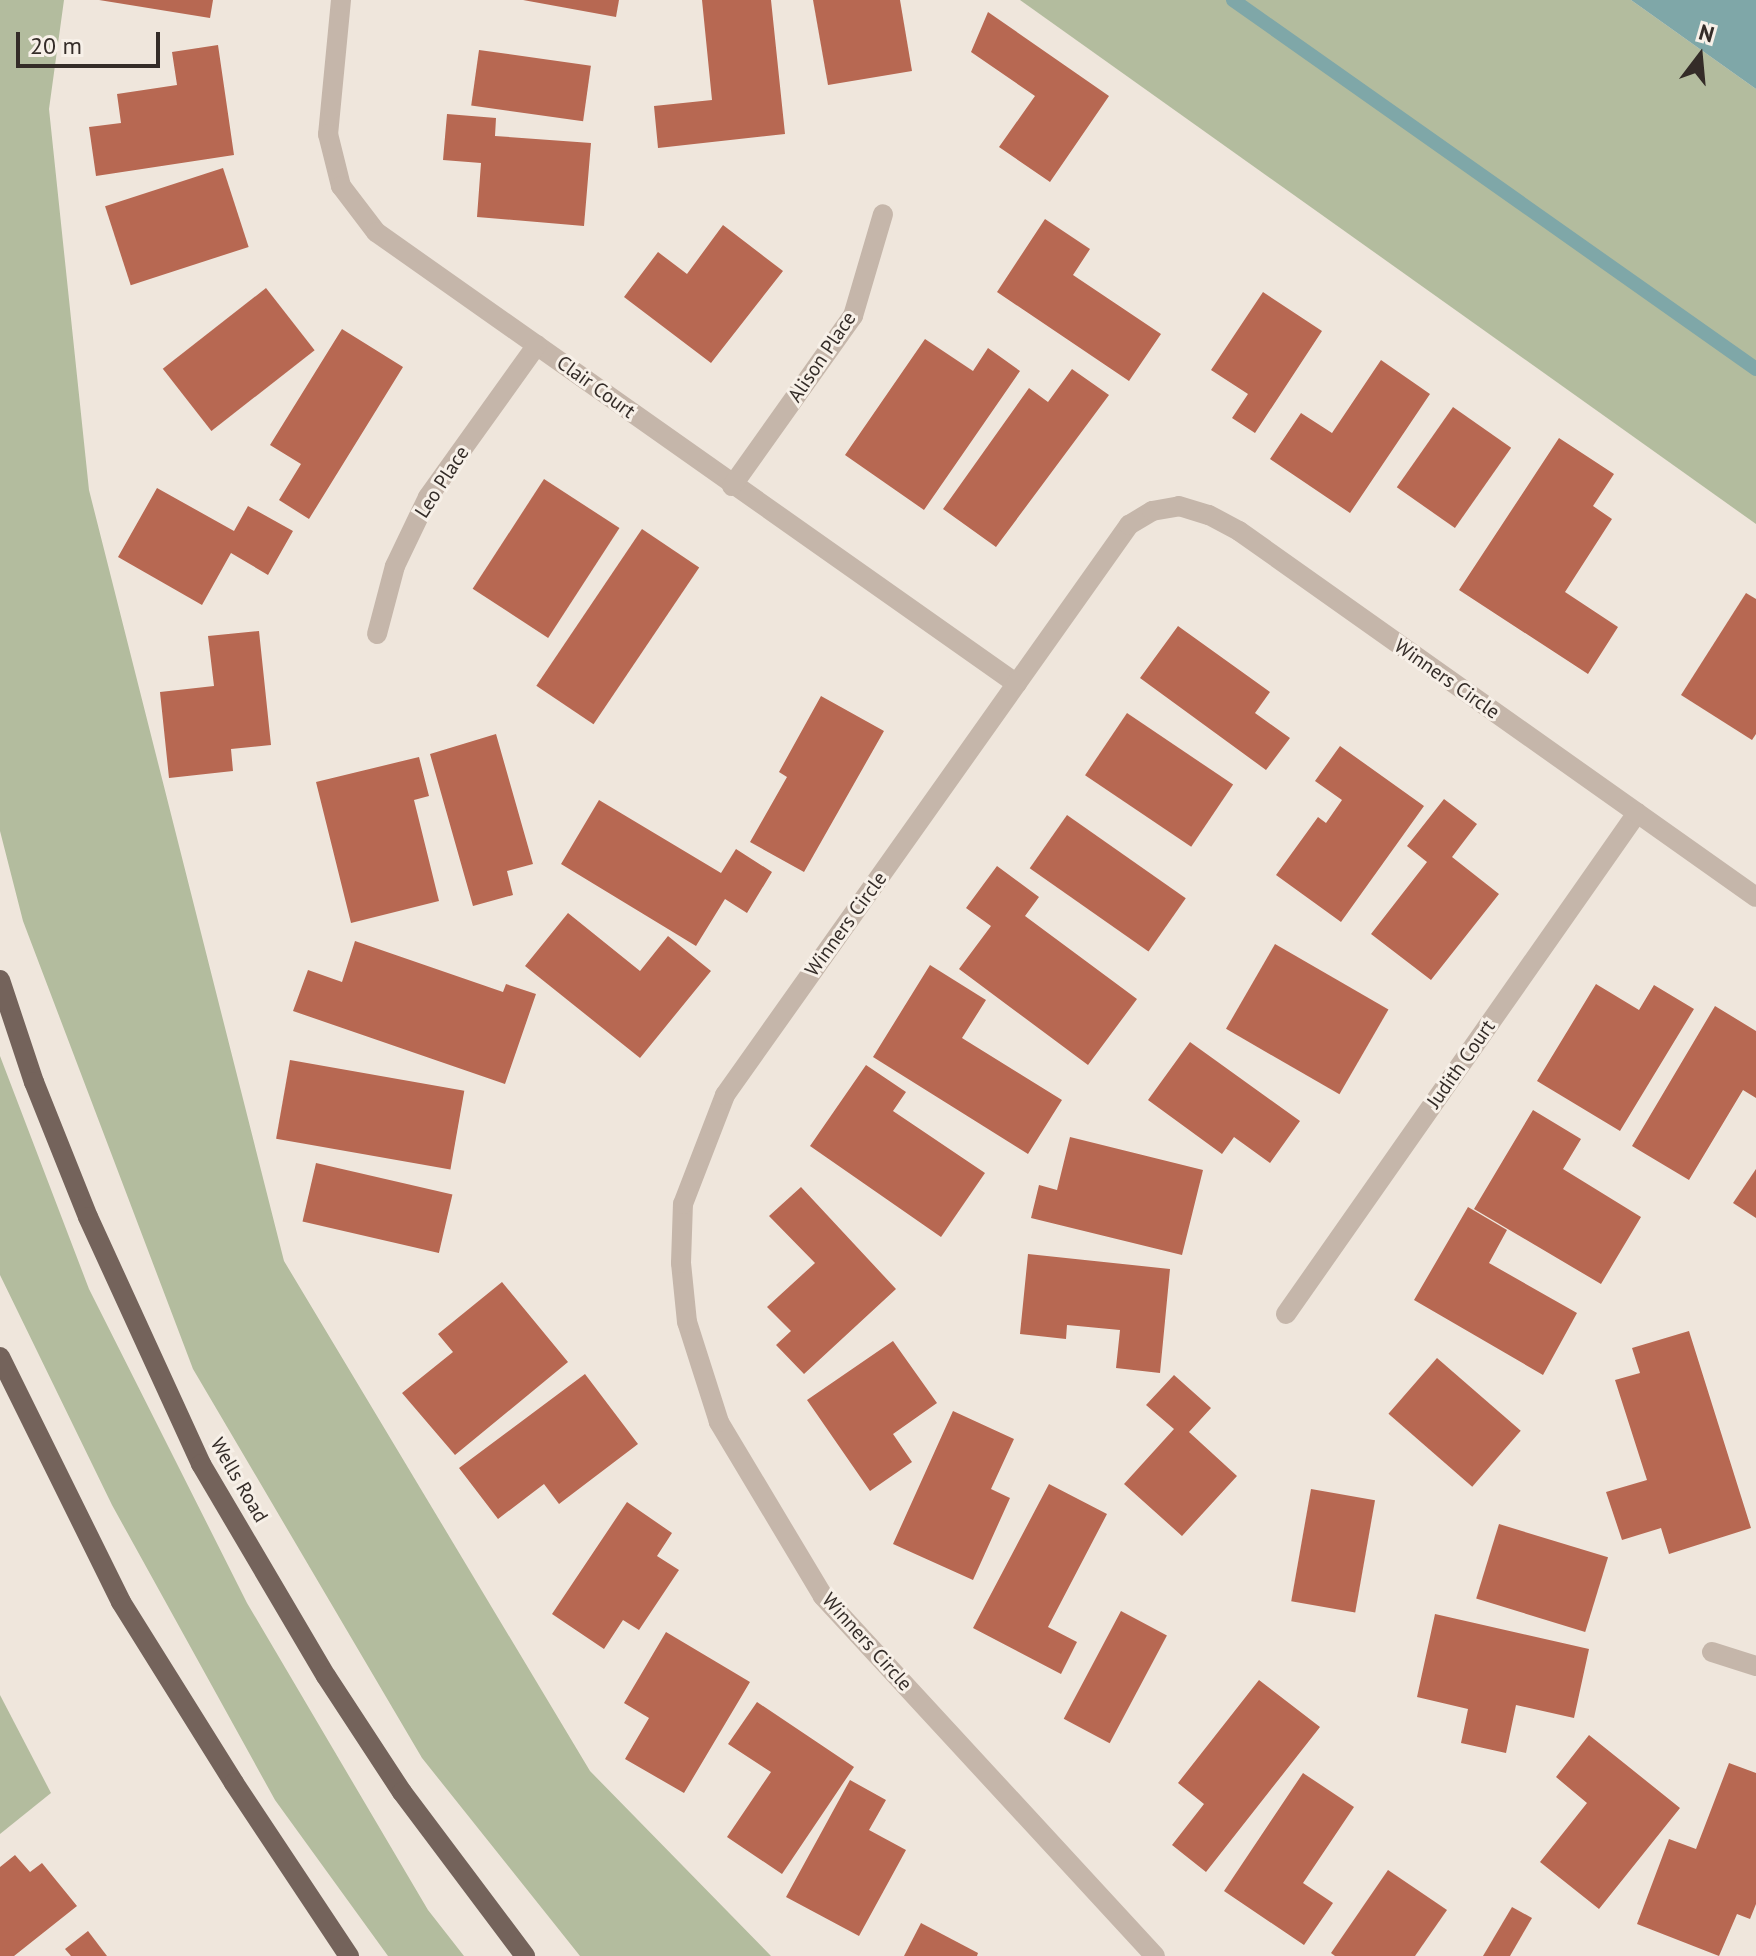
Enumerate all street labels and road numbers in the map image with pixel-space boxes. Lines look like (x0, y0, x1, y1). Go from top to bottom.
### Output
street label: Alison Place (783, 307, 861, 407)
street label: Clair Court (552, 351, 640, 423)
street label: Leo Place (410, 442, 474, 522)
street label: Winners Circle (1390, 634, 1504, 724)
street label: Winners Circle (800, 867, 892, 981)
street label: Judith Court (1422, 1015, 1500, 1113)
street label: Wells Road (205, 1433, 273, 1527)
street label: Winners Circle (817, 1588, 917, 1696)

